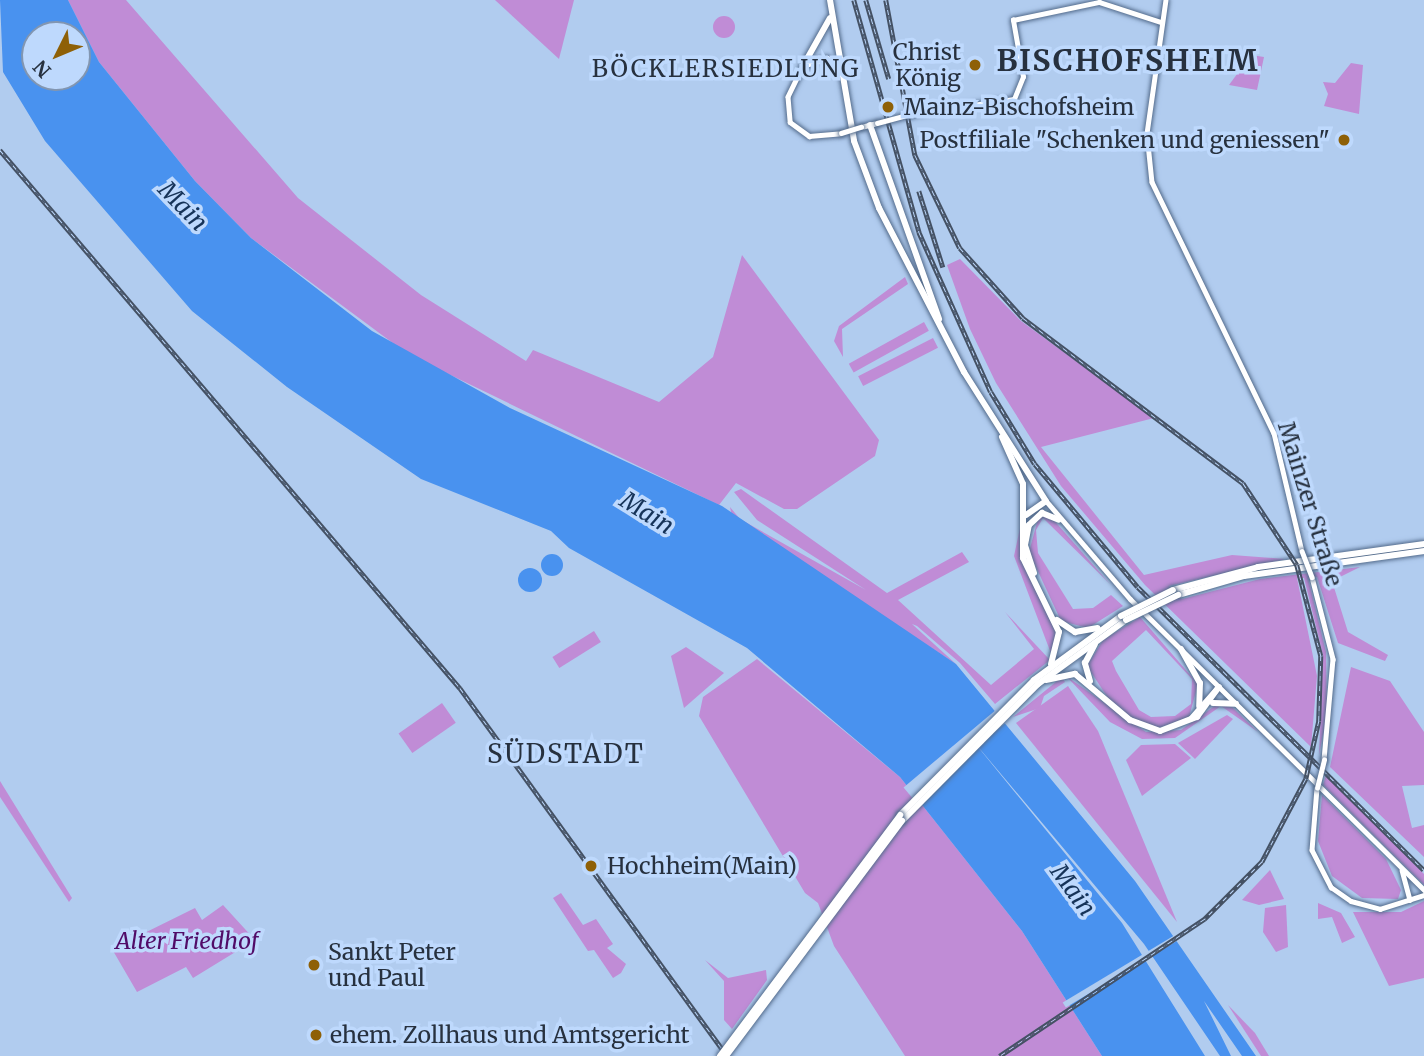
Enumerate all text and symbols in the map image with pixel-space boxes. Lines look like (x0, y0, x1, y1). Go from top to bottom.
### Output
north arrow (21, 21, 91, 91)
place label: Christ König (893, 38, 961, 92)
district label: BISCHOFSHEIM (998, 42, 1258, 78)
text: N (28, 55, 56, 83)
district label: BÖCKLERSIEDLUNG (594, 55, 858, 83)
marker: Christ König (967, 57, 983, 73)
place label: Mainz-Bischofsheim (904, 93, 1134, 121)
marker: Mainz-Bischofsheim (878, 97, 898, 117)
place label: Postfiliale "Schenken und geniessen" (919, 126, 1330, 154)
marker: Postfiliale "Schenken und geniessen" (1336, 132, 1352, 148)
water label: Main (153, 175, 213, 237)
street label: Mainzer Straße (1272, 418, 1348, 590)
water label: Main (615, 486, 679, 540)
district label: SÜDSTADT (488, 738, 644, 770)
place label: Hochheim(Main) (607, 852, 797, 880)
marker: Hochheim(Main) (581, 856, 601, 876)
water label: Main (1044, 858, 1102, 922)
park label: Alter Friedhof (115, 927, 259, 955)
place label: Sankt Peter und Paul (328, 938, 456, 992)
marker: Sankt Peter und Paul (306, 957, 322, 973)
place label: ehem. Zollhaus und Amtsgericht (330, 1021, 690, 1049)
marker: ehem. Zollhaus und Amtsgericht (308, 1027, 324, 1043)

